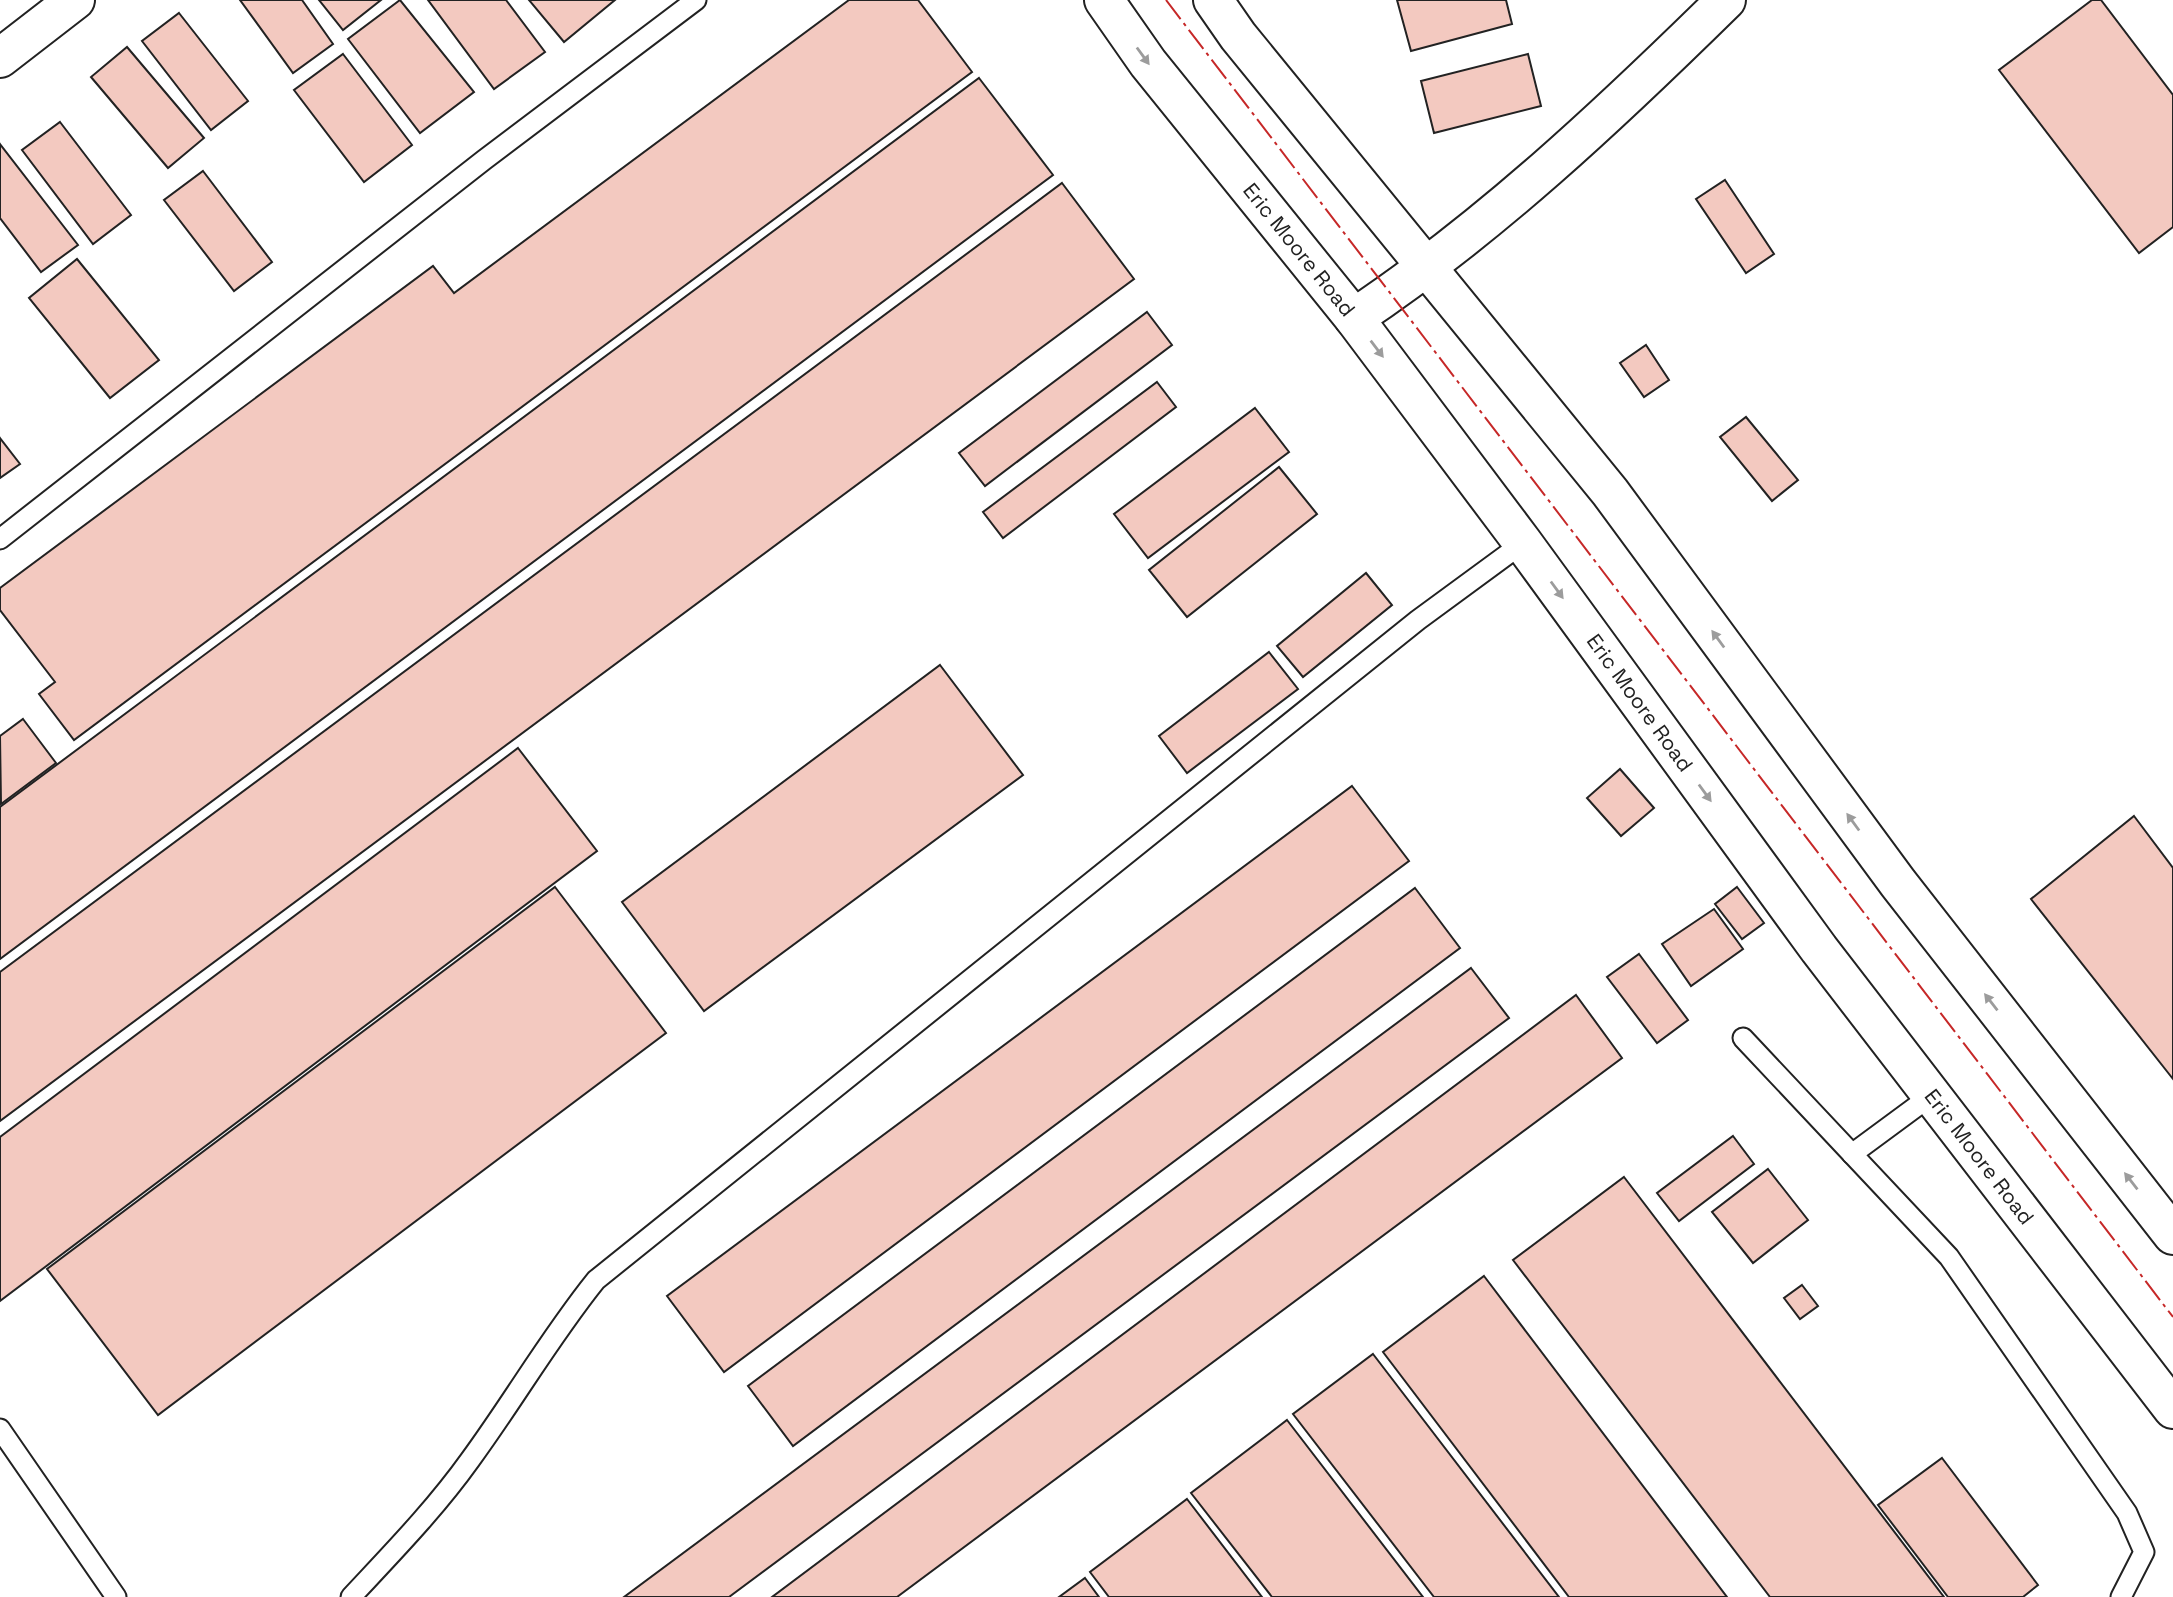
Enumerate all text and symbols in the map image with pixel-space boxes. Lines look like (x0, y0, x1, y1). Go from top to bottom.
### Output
one-way arrow (1136, 47, 1150, 65)
street label: Eric Moore Road (1237, 177, 1361, 322)
one-way arrow (1369, 339, 1384, 357)
one-way arrow (1550, 580, 1564, 599)
street label: Eric Moore Road (1581, 628, 1699, 777)
one-way arrow (1710, 630, 1725, 648)
one-way arrow (1698, 784, 1712, 802)
one-way arrow (1845, 813, 1860, 831)
one-way arrow (1985, 993, 1999, 1011)
street label: Eric Moore Road (1919, 1084, 2040, 1230)
one-way arrow (2124, 1173, 2139, 1191)

